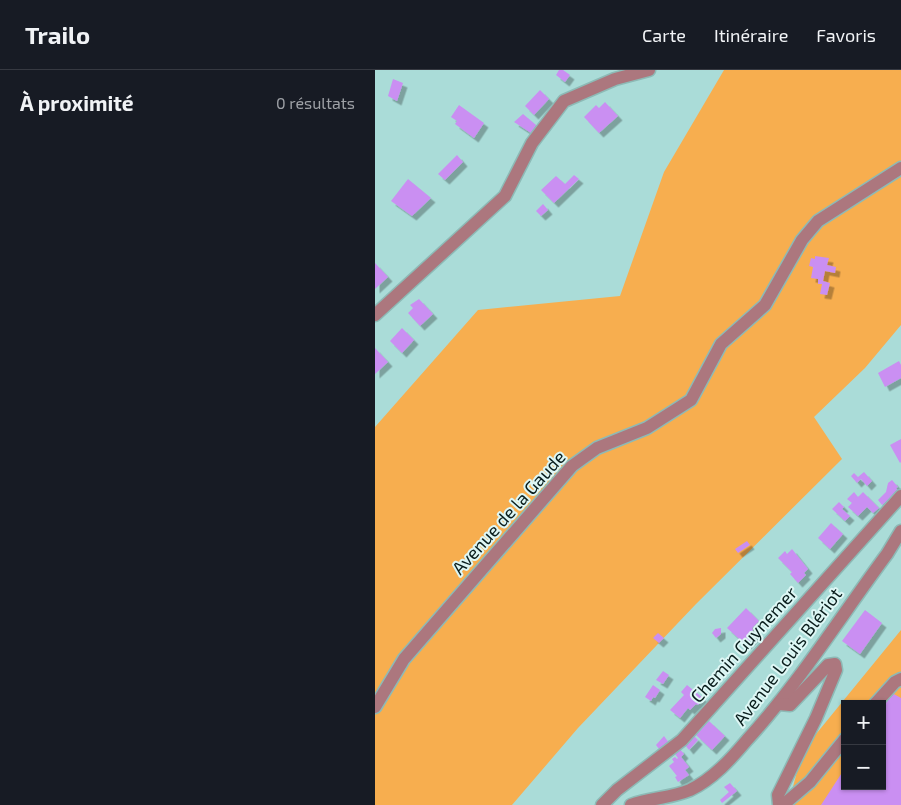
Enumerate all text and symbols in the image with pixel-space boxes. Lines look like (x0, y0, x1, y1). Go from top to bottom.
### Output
text: Trailo (25, 20, 90, 49)
text: Carte (642, 24, 686, 46)
text: Itinéraire (714, 24, 788, 46)
text: Favoris (816, 24, 876, 46)
text: À proximité (20, 90, 134, 115)
text: 0 résultats (276, 93, 355, 112)
street label: Avenue de la Gaude (447, 446, 570, 579)
street label: Chemin Guynemer (685, 582, 801, 707)
street label: Avenue Louis Blériot (728, 583, 846, 730)
map controls (841, 700, 886, 790)
button: + (841, 700, 886, 745)
button: − (841, 745, 886, 790)

